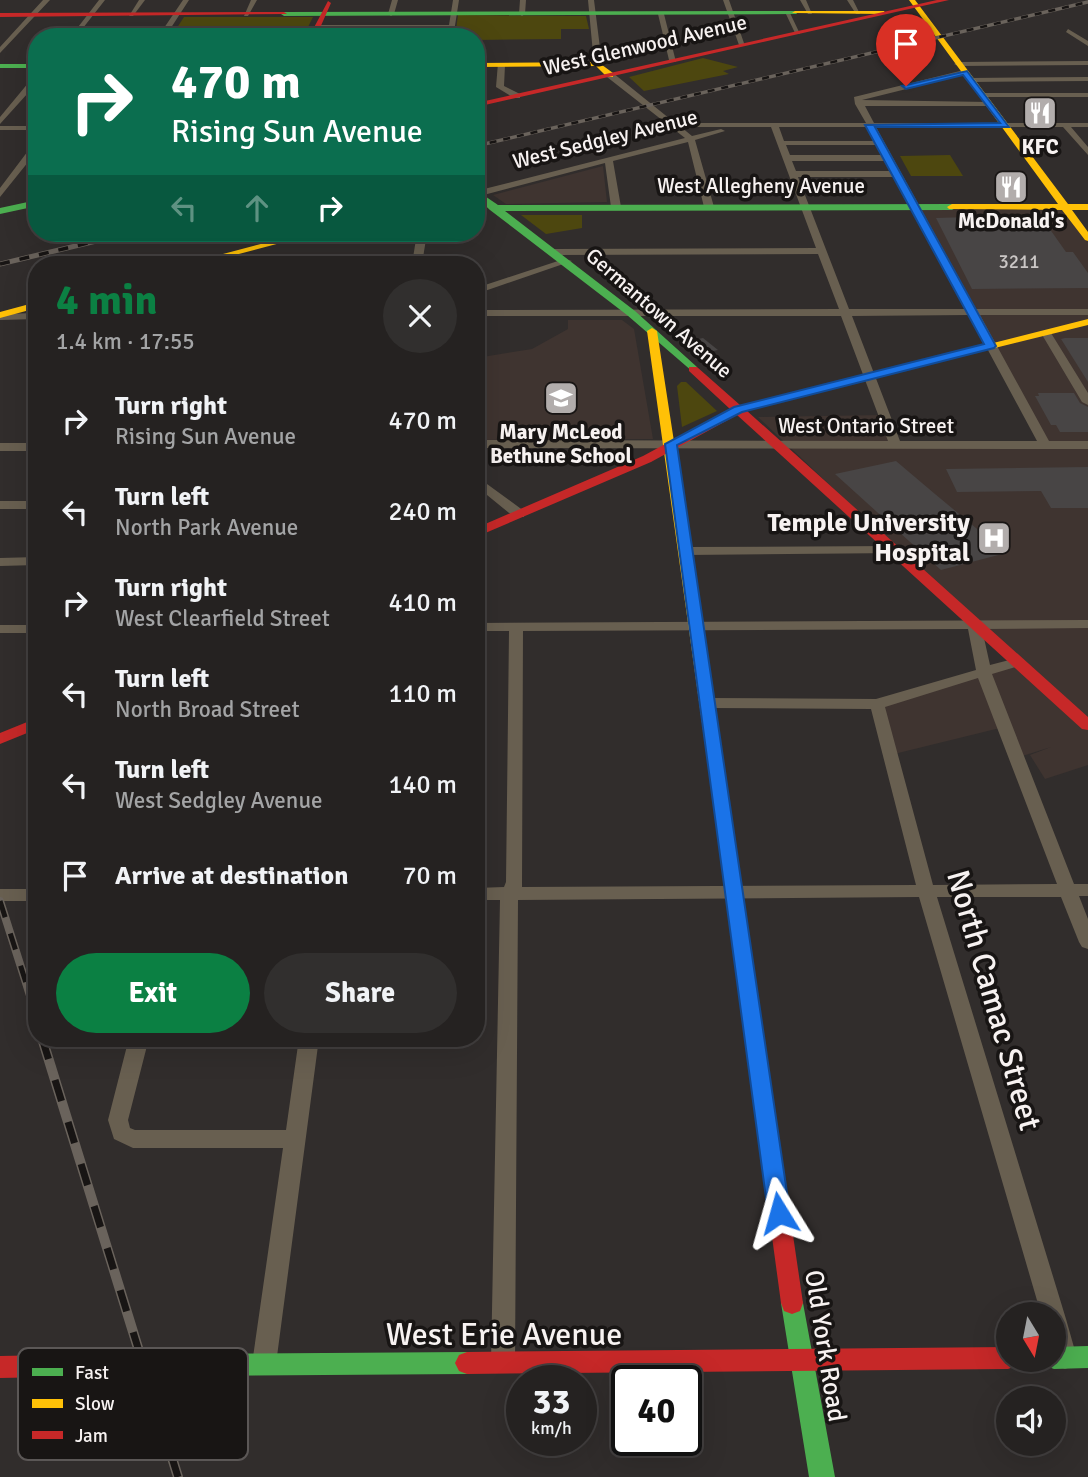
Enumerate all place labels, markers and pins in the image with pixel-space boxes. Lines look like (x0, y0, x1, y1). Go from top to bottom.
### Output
pin (876, 14, 936, 86)
restaurant icon: KFC (1021, 94, 1059, 132)
place label: KFC (1022, 134, 1059, 160)
restaurant icon: McDonald's (992, 168, 1030, 206)
place label: McDonald's (958, 208, 1064, 234)
school or university icon: Mary McLeod Bethune School (542, 379, 580, 417)
place label: Mary McLeod Bethune School (490, 419, 633, 469)
place label: Temple University Hospital (768, 507, 970, 569)
hospital icon: Temple University Hospital (975, 519, 1013, 557)

